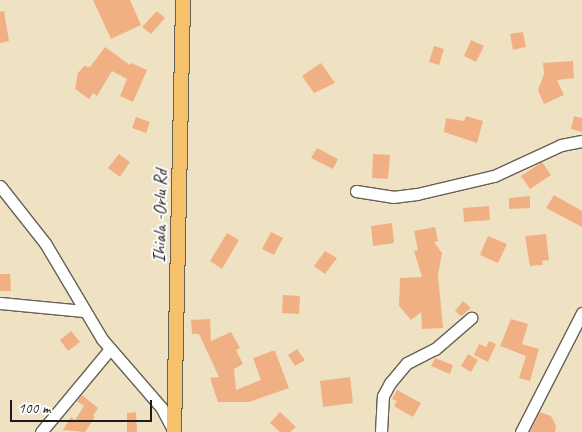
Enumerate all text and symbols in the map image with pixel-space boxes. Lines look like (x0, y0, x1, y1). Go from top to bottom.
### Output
street label: Ihiala -Orlu Rd (148, 169, 172, 263)
scale bar (12, 390, 155, 422)
text: 100 m (18, 399, 50, 418)

